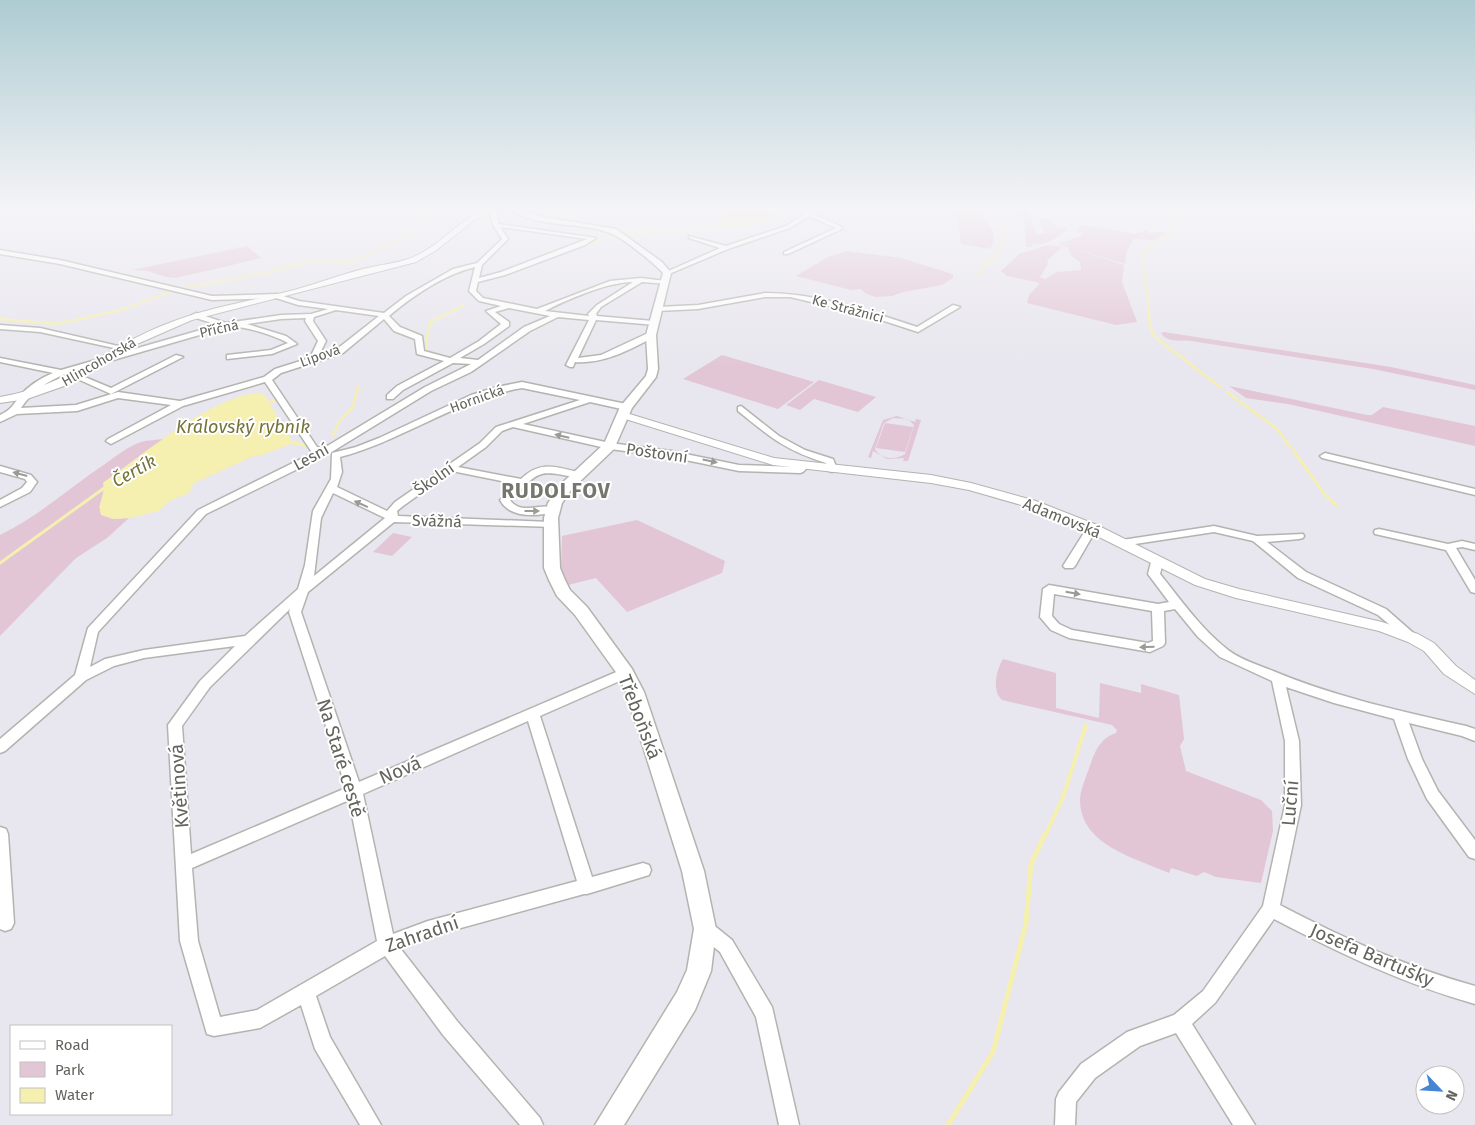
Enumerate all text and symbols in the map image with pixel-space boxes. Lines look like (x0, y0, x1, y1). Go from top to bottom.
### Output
street label: Ke Strážnici (810, 291, 886, 327)
street label: Příčná (198, 316, 240, 342)
street label: Hlincohorská (59, 334, 139, 390)
street label: Lipová (298, 341, 342, 371)
street label: Hornická (448, 381, 506, 417)
water label: Královský rybník (176, 416, 310, 438)
one-way arrow (554, 432, 569, 440)
street label: Lesní (290, 439, 332, 474)
street label: Poštovní (625, 439, 690, 467)
water label: Čertík (108, 450, 160, 492)
street label: Školní (410, 457, 458, 500)
one-way arrow (702, 458, 718, 466)
one-way arrow (12, 470, 27, 478)
district label: RUDOLFOV (501, 478, 611, 504)
street label: Adamovská (1020, 494, 1104, 542)
one-way arrow (354, 499, 368, 507)
one-way arrow (525, 507, 541, 515)
street label: Svážná (412, 511, 462, 531)
one-way arrow (1066, 590, 1082, 598)
one-way arrow (1139, 643, 1155, 651)
street label: Třeboňská (613, 672, 667, 762)
street label: Na Staré cestě (312, 696, 370, 820)
street label: Květinová (165, 743, 193, 829)
street label: Nová (376, 751, 424, 789)
street label: Luční (1277, 779, 1303, 827)
street label: Zahradní (382, 911, 462, 957)
street label: Josefa Bartušky (1307, 919, 1438, 992)
legend (10, 1025, 172, 1115)
text: Road (55, 1036, 90, 1054)
text: Park (55, 1061, 85, 1079)
north arrow (1415, 1065, 1465, 1115)
text: Water (55, 1086, 94, 1104)
text: N (1442, 1087, 1461, 1103)

